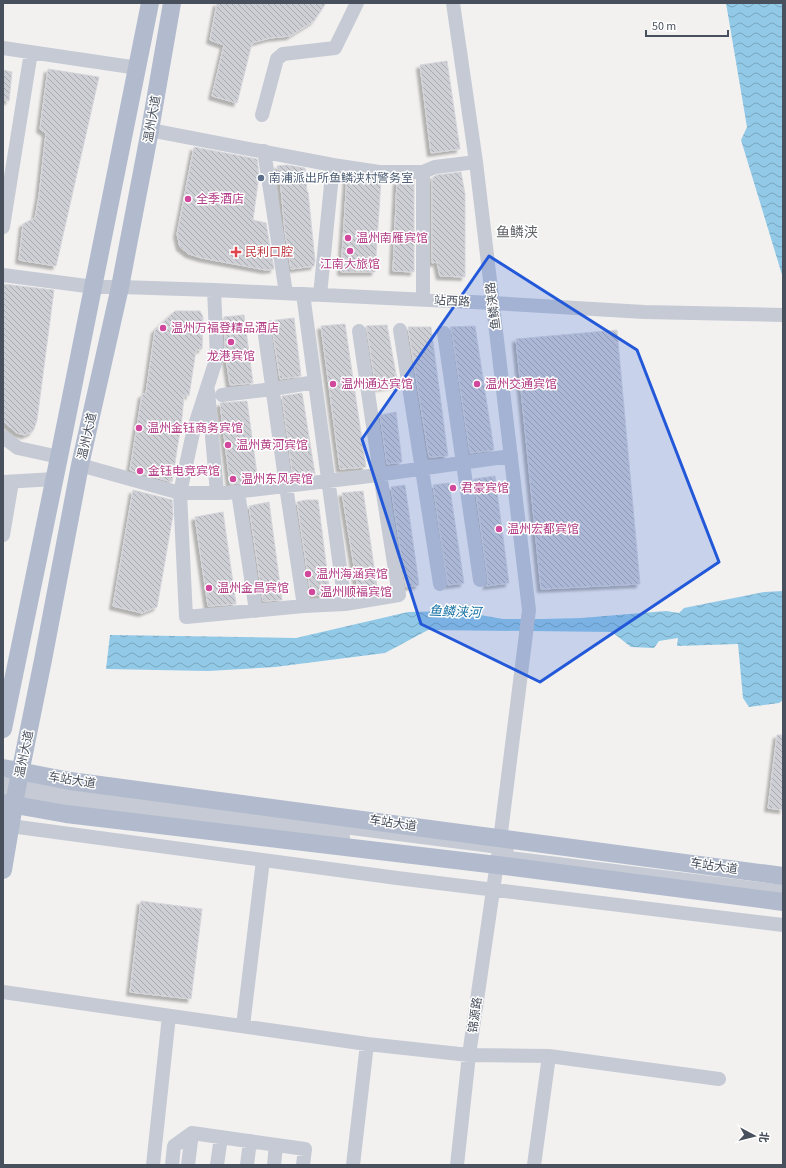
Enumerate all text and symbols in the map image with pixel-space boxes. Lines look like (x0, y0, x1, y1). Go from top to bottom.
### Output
scale bar (646, 12, 728, 38)
text: 50 m (652, 18, 676, 35)
street label: 温州大道 (140, 94, 165, 144)
place label: 南浦派出所鱼鳞浃村警务室 (269, 170, 413, 187)
marker: 南浦派出所鱼鳞浃村警务室 (256, 173, 266, 183)
place label: 全季酒店 (196, 191, 244, 208)
marker: 全季酒店 (183, 194, 193, 204)
district label: 鱼鳞浃 (496, 223, 538, 243)
place label: 温州南雁宾馆 (356, 230, 428, 247)
marker: 温州南雁宾馆 (343, 233, 353, 243)
place label: 民利口腔 (245, 244, 293, 261)
marker: 民利口腔 (230, 246, 242, 258)
marker: 江南大旅馆 (345, 246, 355, 256)
place label: 江南大旅馆 (320, 256, 380, 273)
street label: 鱼鳞浃路 (482, 281, 505, 331)
street label: 站西路 (434, 292, 470, 311)
place label: 温州万福登精品酒店 (171, 320, 279, 337)
marker: 温州万福登精品酒店 (158, 323, 168, 333)
marker: 龙港宾馆 (226, 337, 236, 347)
place label: 龙港宾馆 (207, 348, 255, 365)
place label: 温州通达宾馆 (341, 376, 413, 393)
place label: 温州交通宾馆 (485, 376, 557, 393)
marker: 温州通达宾馆 (328, 379, 338, 389)
marker: 温州交通宾馆 (472, 379, 482, 389)
street label: 温州大道 (74, 411, 101, 461)
place label: 温州金钰商务宾馆 (147, 420, 243, 437)
marker: 温州金钰商务宾馆 (134, 423, 144, 433)
place label: 温州黄河宾馆 (236, 437, 308, 454)
marker: 温州黄河宾馆 (223, 440, 233, 450)
place label: 金钰电竞宾馆 (148, 463, 220, 480)
marker: 金钰电竞宾馆 (135, 466, 145, 476)
place label: 温州东风宾馆 (241, 471, 313, 488)
marker: 温州东风宾馆 (228, 474, 238, 484)
place label: 君豪宾馆 (461, 480, 509, 497)
marker: 君豪宾馆 (448, 483, 458, 493)
place label: 温州宏都宾馆 (507, 521, 579, 538)
marker: 温州宏都宾馆 (494, 524, 504, 534)
place label: 温州海涵宾馆 (316, 566, 388, 583)
marker: 温州海涵宾馆 (303, 569, 313, 579)
place label: 温州金昌宾馆 (217, 580, 289, 597)
marker: 温州金昌宾馆 (204, 583, 214, 593)
place label: 温州顺福宾馆 (320, 584, 392, 601)
marker: 温州顺福宾馆 (307, 587, 317, 597)
water label: 鱼鳞浃河 (429, 602, 484, 622)
street label: 温州大道 (11, 729, 38, 779)
street label: 车站大道 (47, 768, 97, 793)
street label: 车站大道 (368, 812, 418, 835)
street label: 车站大道 (689, 855, 739, 878)
street label: 锦源路 (465, 996, 486, 1034)
north arrow (734, 1116, 774, 1156)
text: 北 (755, 1131, 772, 1144)

